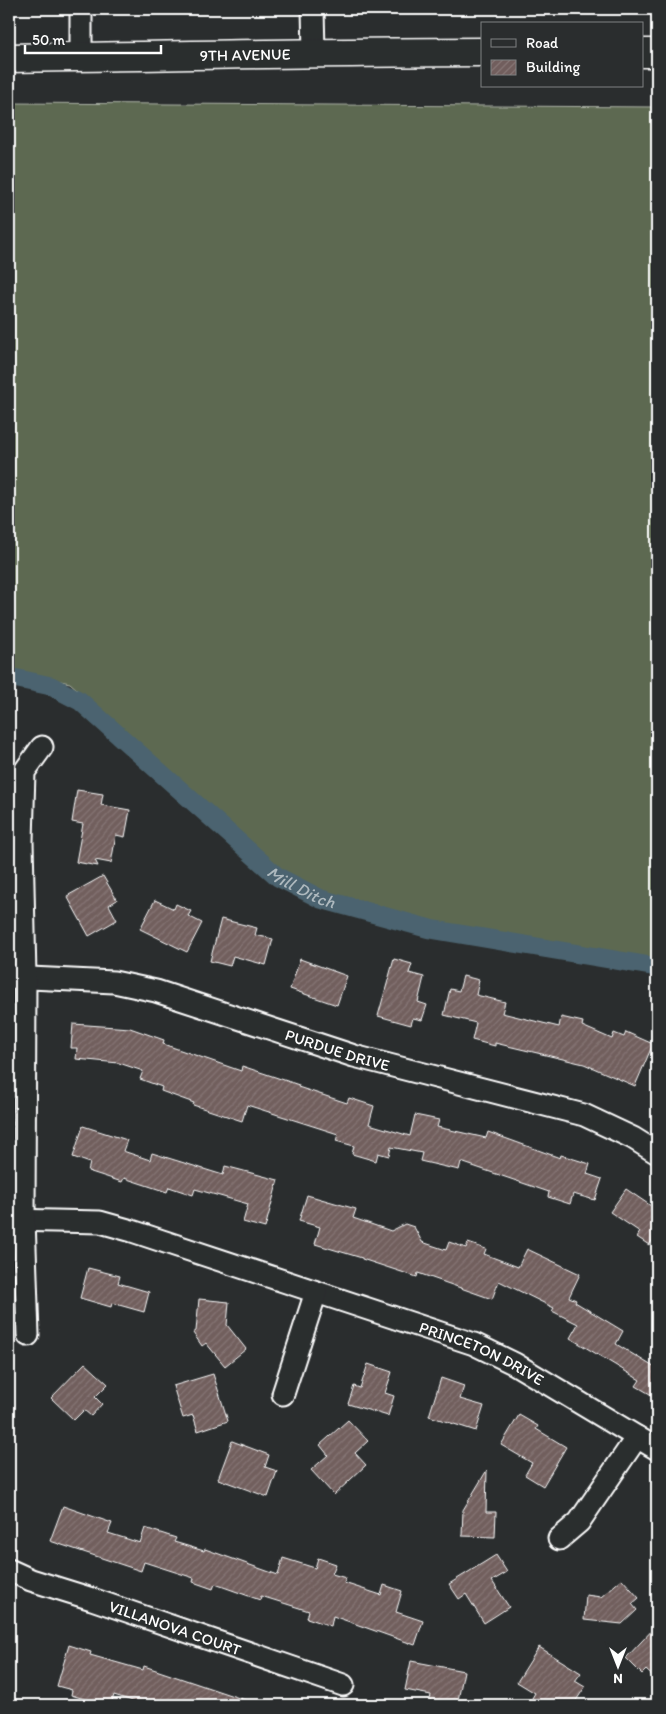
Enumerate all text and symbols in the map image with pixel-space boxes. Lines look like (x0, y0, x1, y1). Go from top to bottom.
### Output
scale bar (25, 22, 161, 54)
legend (481, 22, 644, 88)
text: 50 m (32, 31, 65, 49)
text: Road (526, 34, 559, 52)
street label: 9TH AVENUE (199, 44, 291, 65)
text: Building (526, 58, 580, 76)
water label: Mill Ditch (262, 861, 338, 914)
street label: PURDUE DRIVE (283, 1025, 392, 1074)
street label: PRINCETON DRIVE (417, 1317, 548, 1389)
street label: VILLANOVA COURT (107, 1596, 244, 1659)
north arrow (594, 1642, 644, 1692)
text: N (613, 1670, 623, 1687)

